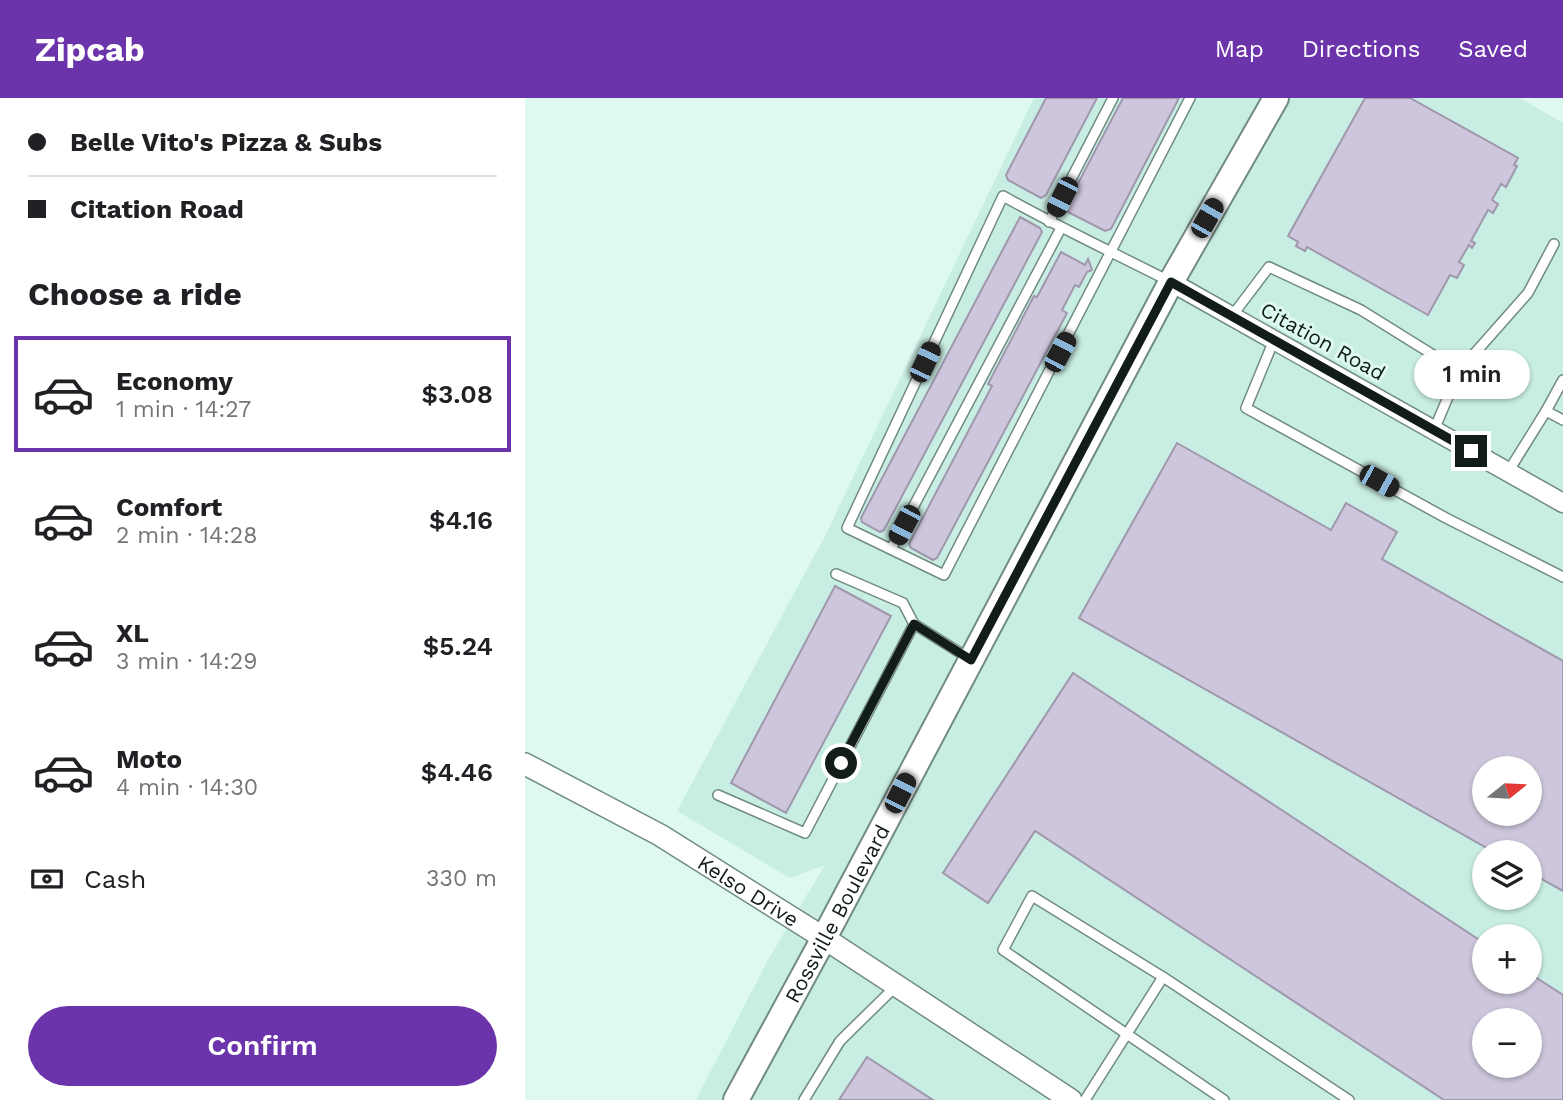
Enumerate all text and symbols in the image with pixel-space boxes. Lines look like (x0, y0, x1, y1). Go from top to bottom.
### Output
text: Zipcab (35, 30, 145, 69)
text: Map (1215, 35, 1264, 63)
text: Directions (1302, 35, 1420, 63)
text: Saved (1458, 35, 1528, 63)
text: Belle Vito's Pizza & Subs (70, 127, 382, 157)
car (1044, 174, 1081, 220)
text: Citation Road (70, 194, 244, 224)
car (1188, 195, 1227, 241)
text: Choose a ride (28, 275, 242, 313)
street label: Citation Road (1256, 296, 1390, 386)
car (1041, 329, 1080, 375)
car (907, 339, 944, 385)
callout: 1 min (1413, 350, 1529, 398)
text: 1 min (1442, 361, 1502, 388)
icon: car (32, 363, 95, 426)
text: Economy (116, 366, 233, 396)
text: $3.08 (422, 379, 493, 409)
text: 1 min · 14:27 (116, 396, 251, 423)
route end (1455, 435, 1487, 467)
car (1356, 462, 1403, 500)
icon: car (32, 489, 95, 552)
text: Comfort (116, 492, 222, 522)
car (885, 502, 924, 548)
text: $4.16 (429, 505, 493, 535)
text: 2 min · 14:28 (116, 522, 257, 549)
icon: car (32, 615, 95, 678)
text: XL (116, 618, 149, 648)
text: $5.24 (423, 631, 493, 661)
text: 3 min · 14:29 (116, 648, 257, 675)
icon: car (32, 741, 95, 804)
text: Moto (116, 744, 182, 774)
route start (825, 747, 857, 779)
north arrow (1472, 756, 1542, 826)
map controls (1472, 756, 1542, 1078)
text: $4.46 (421, 757, 493, 787)
car (882, 770, 919, 816)
text: 4 min · 14:30 (116, 774, 258, 801)
street label: Rossville Boulevard (779, 820, 894, 1007)
button: layers (1472, 840, 1542, 910)
street label: Kelso Drive (693, 850, 804, 932)
icon: cash (28, 860, 66, 898)
text: Cash (84, 864, 146, 894)
text: 330 m (426, 865, 497, 892)
button: + (1472, 924, 1542, 994)
button: Confirm (28, 1006, 497, 1086)
button: − (1472, 1008, 1542, 1078)

